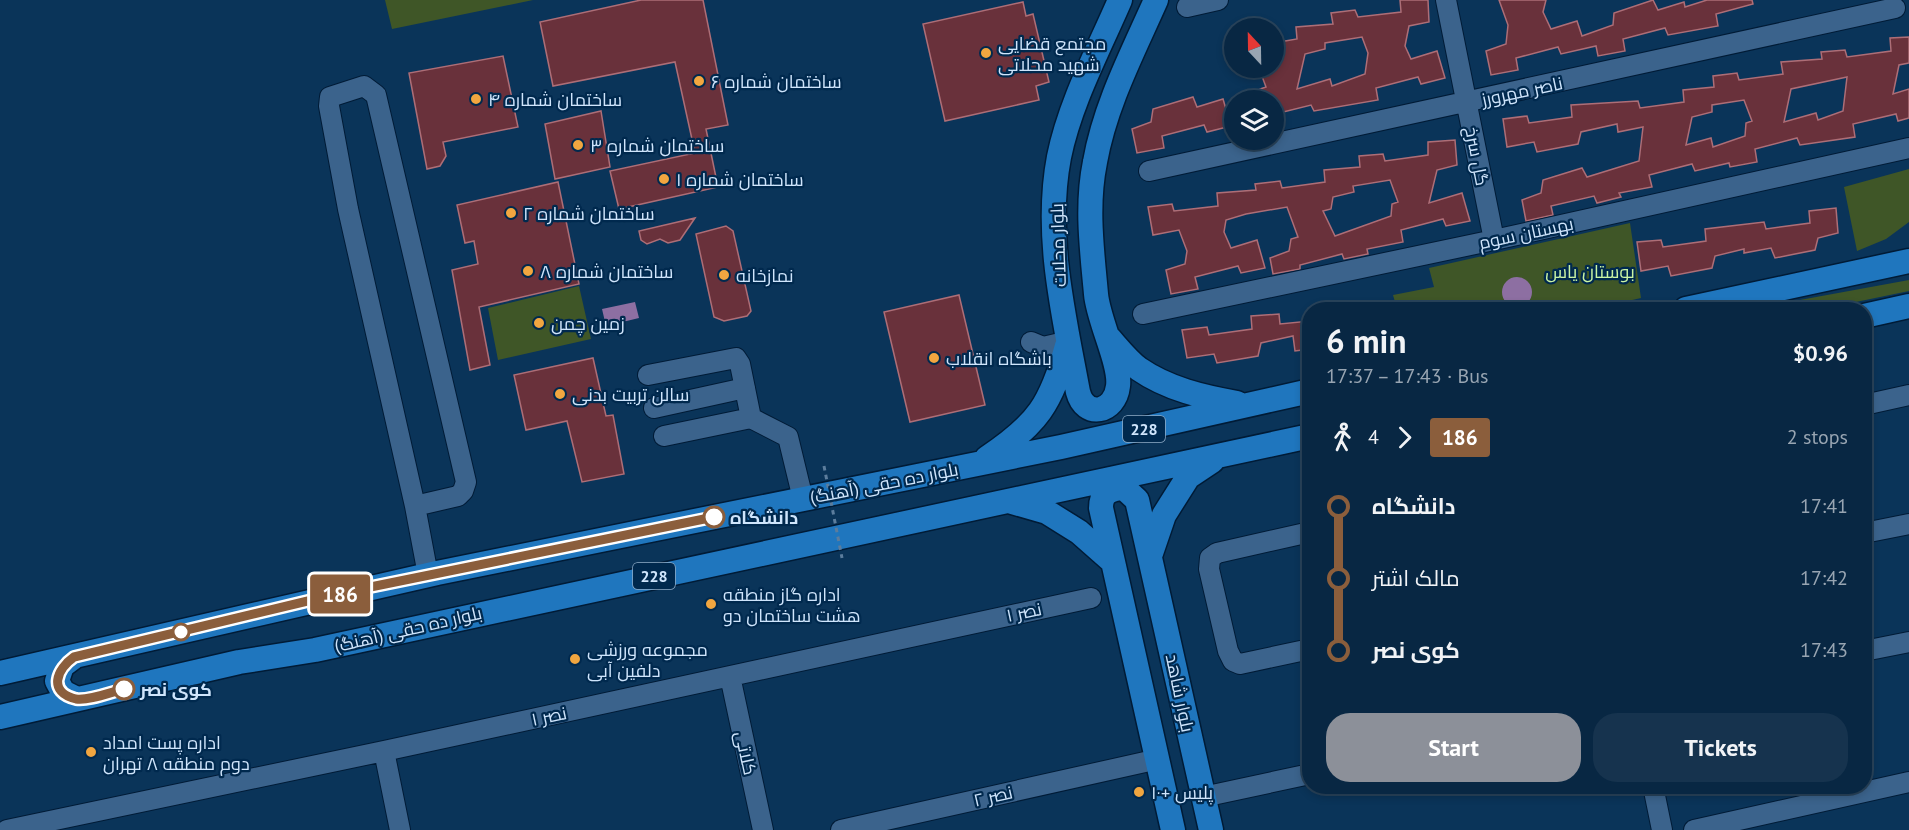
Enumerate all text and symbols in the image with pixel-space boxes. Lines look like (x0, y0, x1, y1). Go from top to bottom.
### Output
north arrow (1224, 18, 1284, 78)
map controls (1224, 18, 1284, 150)
place label: مجتمع قضایی شهید محلاتی (998, 32, 1106, 76)
marker: مجتمع قضایی شهید محلاتی (979, 46, 993, 60)
place label: ساختمان شماره ۶ (711, 70, 842, 93)
street label: ناصر مهرورز (1478, 71, 1565, 111)
marker: ساختمان شماره ۶ (692, 74, 706, 88)
place label: ساختمان شماره ۴ (488, 88, 622, 111)
button: layers (1224, 90, 1284, 150)
marker: ساختمان شماره ۴ (469, 92, 483, 106)
street label: گل سرخ (1459, 124, 1494, 188)
place label: ساختمان شماره ۳ (590, 134, 724, 157)
marker: ساختمان شماره ۳ (571, 138, 585, 152)
place label: ساختمان شماره ۱ (676, 168, 804, 191)
marker: ساختمان شماره ۱ (657, 172, 671, 186)
place label: ساختمان شماره ۲ (523, 202, 655, 225)
street label: بلوار محلات (1045, 203, 1071, 287)
marker: ساختمان شماره ۲ (504, 206, 518, 220)
street label: بهستان سوم (1477, 212, 1576, 255)
place label: ساختمان شماره ۸ (540, 260, 673, 283)
park label: بوستان یاس (1545, 260, 1635, 283)
marker: ساختمان شماره ۸ (521, 264, 535, 278)
place label: نمازخانه (736, 264, 794, 287)
marker: نمازخانه (717, 268, 731, 282)
place label: زمین چمن (551, 312, 625, 336)
marker: زمین چمن (532, 316, 546, 330)
text: 6 min (1326, 319, 1407, 362)
text: $0.96 (1793, 339, 1848, 367)
place label: باشگاه انقلاب (946, 347, 1052, 370)
marker: باشگاه انقلاب (927, 351, 941, 365)
text: 17:37 – 17:43 · Bus (1326, 363, 1488, 389)
place label: سالن تربیت بدنی (572, 383, 690, 406)
marker: سالن تربیت بدنی (553, 387, 567, 401)
road number: 228 (1123, 416, 1165, 442)
icon: walk (1326, 421, 1359, 454)
icon: forward (1388, 421, 1421, 454)
text: 4 (1368, 424, 1379, 450)
text: 186 (1442, 424, 1478, 451)
text: 2 stops (1787, 424, 1848, 450)
street label: بلوار ده حقی (آهنگ) (808, 457, 960, 509)
text: دانشگاه (1372, 492, 1455, 520)
text: 17:41 (1800, 493, 1848, 519)
marker: دانشگاه (703, 506, 725, 528)
place label: دانشگاه (730, 506, 798, 529)
road number: 228 (633, 563, 675, 589)
text: مالک اشتر (1372, 564, 1460, 592)
text: 17:42 (1800, 565, 1848, 591)
line badge: 186 (306, 574, 374, 614)
text: 186 (322, 581, 358, 608)
place label: اداره گاز منطقه هشت ساختمان دو (723, 583, 861, 627)
marker: اداره گاز منطقه هشت ساختمان دو (704, 597, 718, 611)
street label: نصر ۱ (1004, 597, 1044, 627)
street label: بلوار ده حقی (آهنگ) (332, 601, 484, 657)
unlabelled marker (172, 623, 190, 641)
text: کوی نصر (1372, 636, 1460, 664)
text: 17:43 (1800, 637, 1848, 663)
place label: مجموعه ورزشی دلفین آبی (587, 638, 708, 682)
marker: مجموعه ورزشی دلفین آبی (568, 652, 582, 666)
street label: بلوار شاهد (1161, 652, 1199, 734)
marker: کوی نصر (113, 678, 135, 700)
place label: کوی نصر (139, 678, 212, 701)
street label: نصر ۱ (529, 701, 569, 731)
button: Start (1326, 713, 1581, 782)
button: Tickets (1593, 713, 1848, 782)
street label: کلاتی (730, 729, 762, 777)
place label: اداره پست امداد دوم منطقه ۸ تهران (103, 731, 250, 776)
marker: اداره پست امداد دوم منطقه ۸ تهران (84, 745, 98, 759)
street label: نصر ۲ (971, 780, 1015, 812)
place label: پلیس +۱۰ (1151, 781, 1213, 805)
marker: پلیس +۱۰ (1132, 785, 1146, 799)

